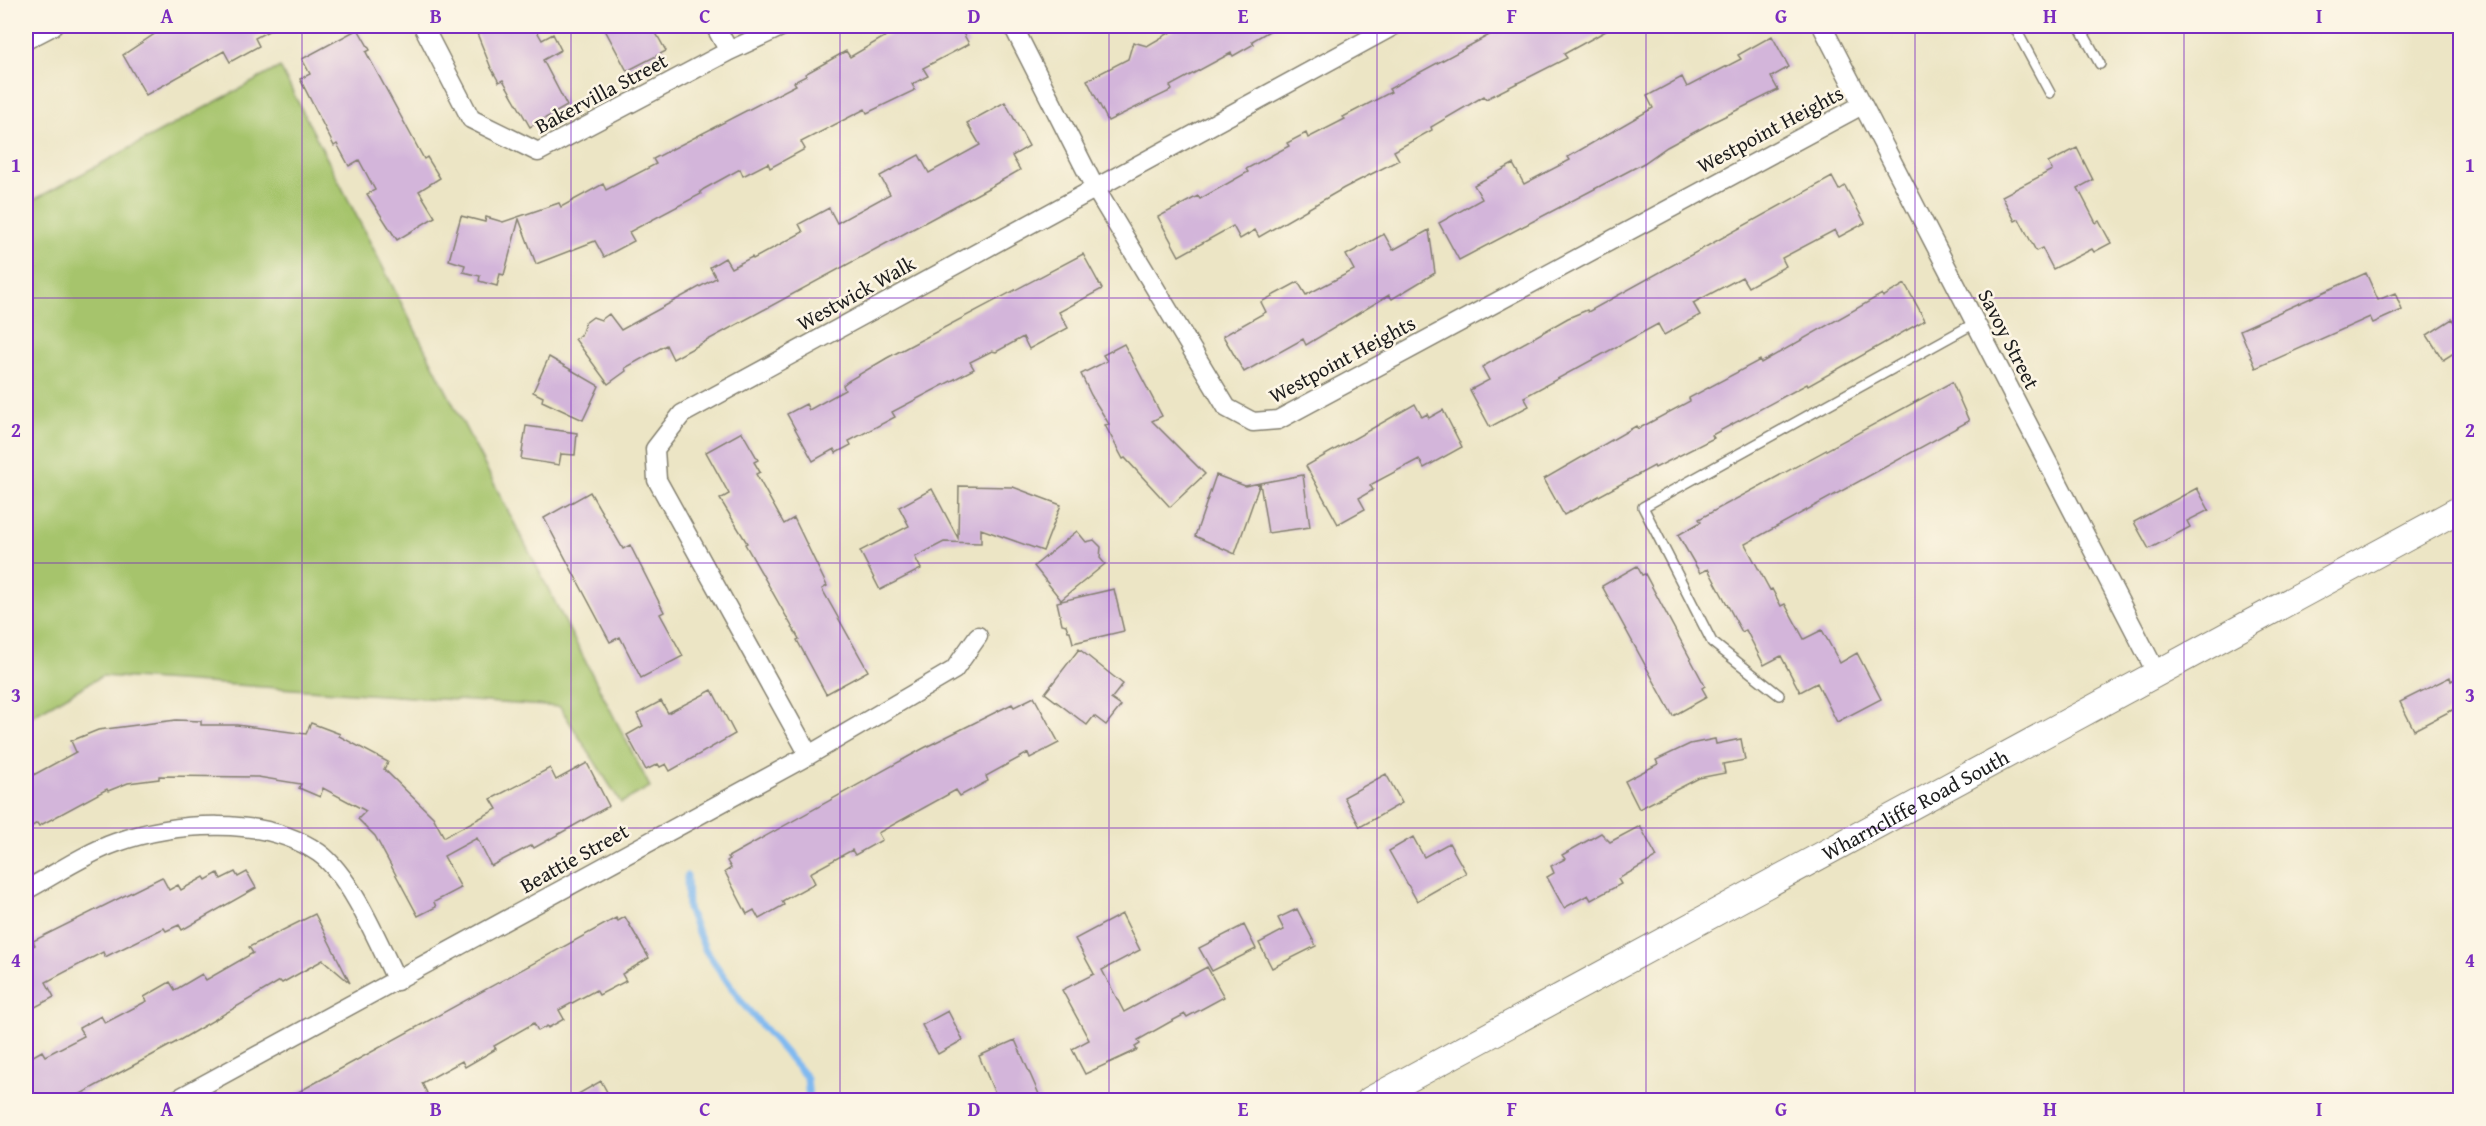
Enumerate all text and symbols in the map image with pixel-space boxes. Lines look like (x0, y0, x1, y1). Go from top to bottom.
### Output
text: A (161, 1, 174, 30)
text: B (430, 1, 442, 30)
text: C (699, 1, 711, 30)
text: D (967, 1, 981, 30)
text: E (1238, 1, 1249, 30)
text: F (1507, 1, 1517, 30)
text: G (1775, 1, 1787, 30)
text: H (2043, 1, 2057, 30)
text: I (2316, 1, 2322, 30)
street label: Bakervilla Street (529, 45, 673, 141)
street label: Westpoint Heights (1691, 77, 1849, 181)
text: 1 (11, 150, 21, 179)
text: 1 (2465, 150, 2475, 179)
street label: Westwick Walk (791, 247, 921, 338)
street label: Savoy Street (1970, 283, 2048, 395)
street label: Westpoint Heights (1263, 307, 1421, 411)
text: 2 (11, 415, 21, 444)
text: 2 (2465, 415, 2475, 444)
text: 3 (11, 680, 21, 709)
text: 3 (2465, 680, 2475, 709)
street label: Wharncliffe Road South (1816, 741, 2014, 868)
street label: Beattie Street (514, 815, 635, 901)
text: 4 (11, 945, 21, 974)
text: 4 (2465, 945, 2475, 974)
text: A (161, 1094, 174, 1123)
text: B (430, 1094, 442, 1123)
text: C (699, 1094, 711, 1123)
text: D (967, 1094, 981, 1123)
text: E (1238, 1094, 1249, 1123)
text: F (1507, 1094, 1517, 1123)
text: G (1775, 1094, 1787, 1123)
text: H (2043, 1094, 2057, 1123)
text: I (2316, 1094, 2322, 1123)

